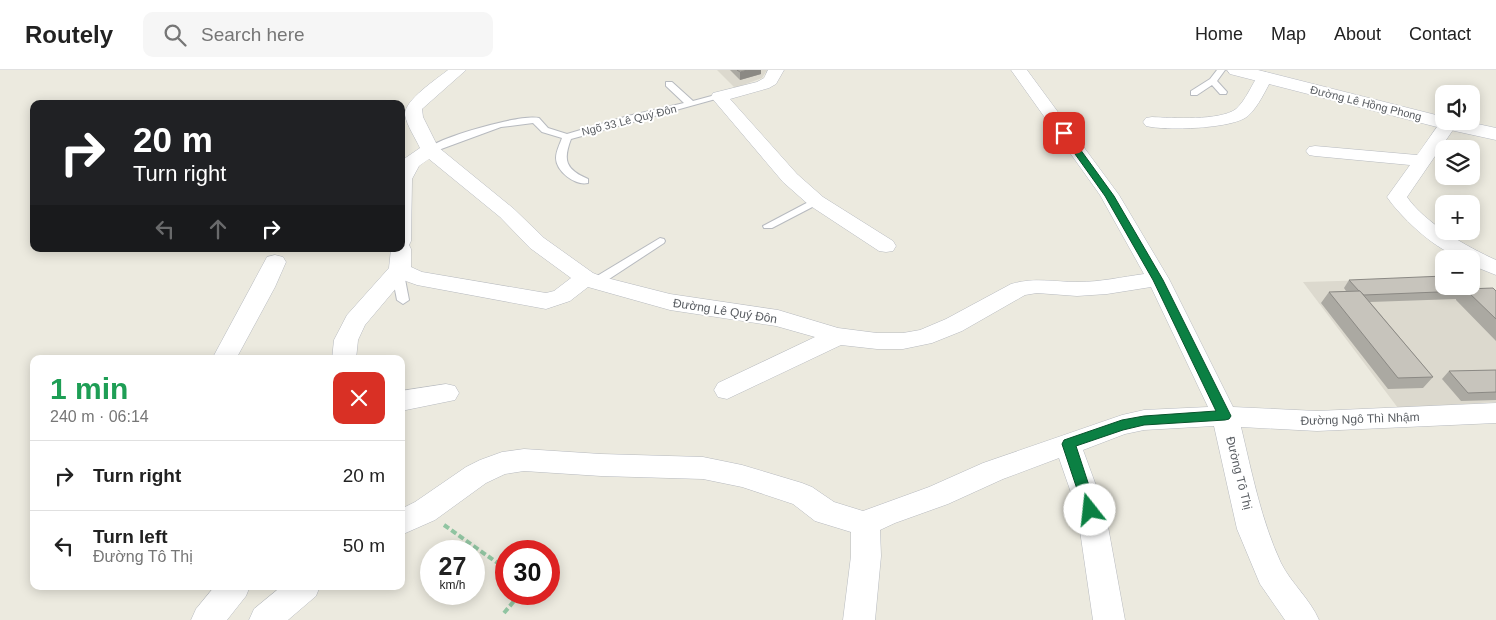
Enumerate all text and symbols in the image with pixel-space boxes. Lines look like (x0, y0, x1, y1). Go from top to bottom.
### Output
search box (143, 12, 493, 57)
text: Routely (25, 21, 113, 48)
icon: search (161, 21, 189, 49)
text: Search here (201, 24, 305, 45)
text: Home (1195, 24, 1243, 44)
text: Map (1271, 24, 1306, 44)
text: About (1334, 24, 1381, 44)
text: Contact (1409, 24, 1471, 44)
street label: Đường Lê Hồng Phong (1309, 83, 1423, 123)
map controls (1435, 85, 1480, 295)
button: sound (1435, 85, 1480, 130)
street label: Ngõ 33 Lê Quý Đôn (580, 102, 678, 138)
pin (1043, 112, 1085, 154)
icon: arrive (1050, 119, 1078, 147)
icon: right (50, 120, 115, 185)
text: 20 m (133, 120, 213, 159)
button: layers (1435, 140, 1480, 185)
text: Turn right (133, 161, 226, 186)
button: + (1435, 195, 1480, 240)
icon: left (151, 215, 179, 243)
icon: ahead (204, 215, 232, 243)
icon: right (257, 215, 285, 243)
button: − (1435, 250, 1480, 295)
street label: Đường Lê Quý Đôn (672, 296, 778, 326)
text: 1 min (50, 372, 128, 405)
button: close (333, 372, 385, 424)
text: 240 m · 06:14 (50, 408, 149, 425)
street label: Đường Ngô Thì Nhậm (1300, 410, 1420, 428)
street label: Đường Tô Thị (1223, 435, 1255, 511)
icon: right (50, 462, 78, 490)
text: Turn right (93, 465, 181, 486)
text: 20 m (343, 465, 385, 486)
position arrow (1063, 483, 1115, 535)
text: Turn left (93, 526, 168, 547)
icon: left (50, 532, 78, 560)
text: 50 m (343, 535, 385, 556)
speed limit sign: 30 (495, 540, 560, 605)
text: Đường Tô Thị (93, 548, 193, 565)
text: 27 (439, 552, 466, 580)
text: km/h (439, 578, 466, 592)

